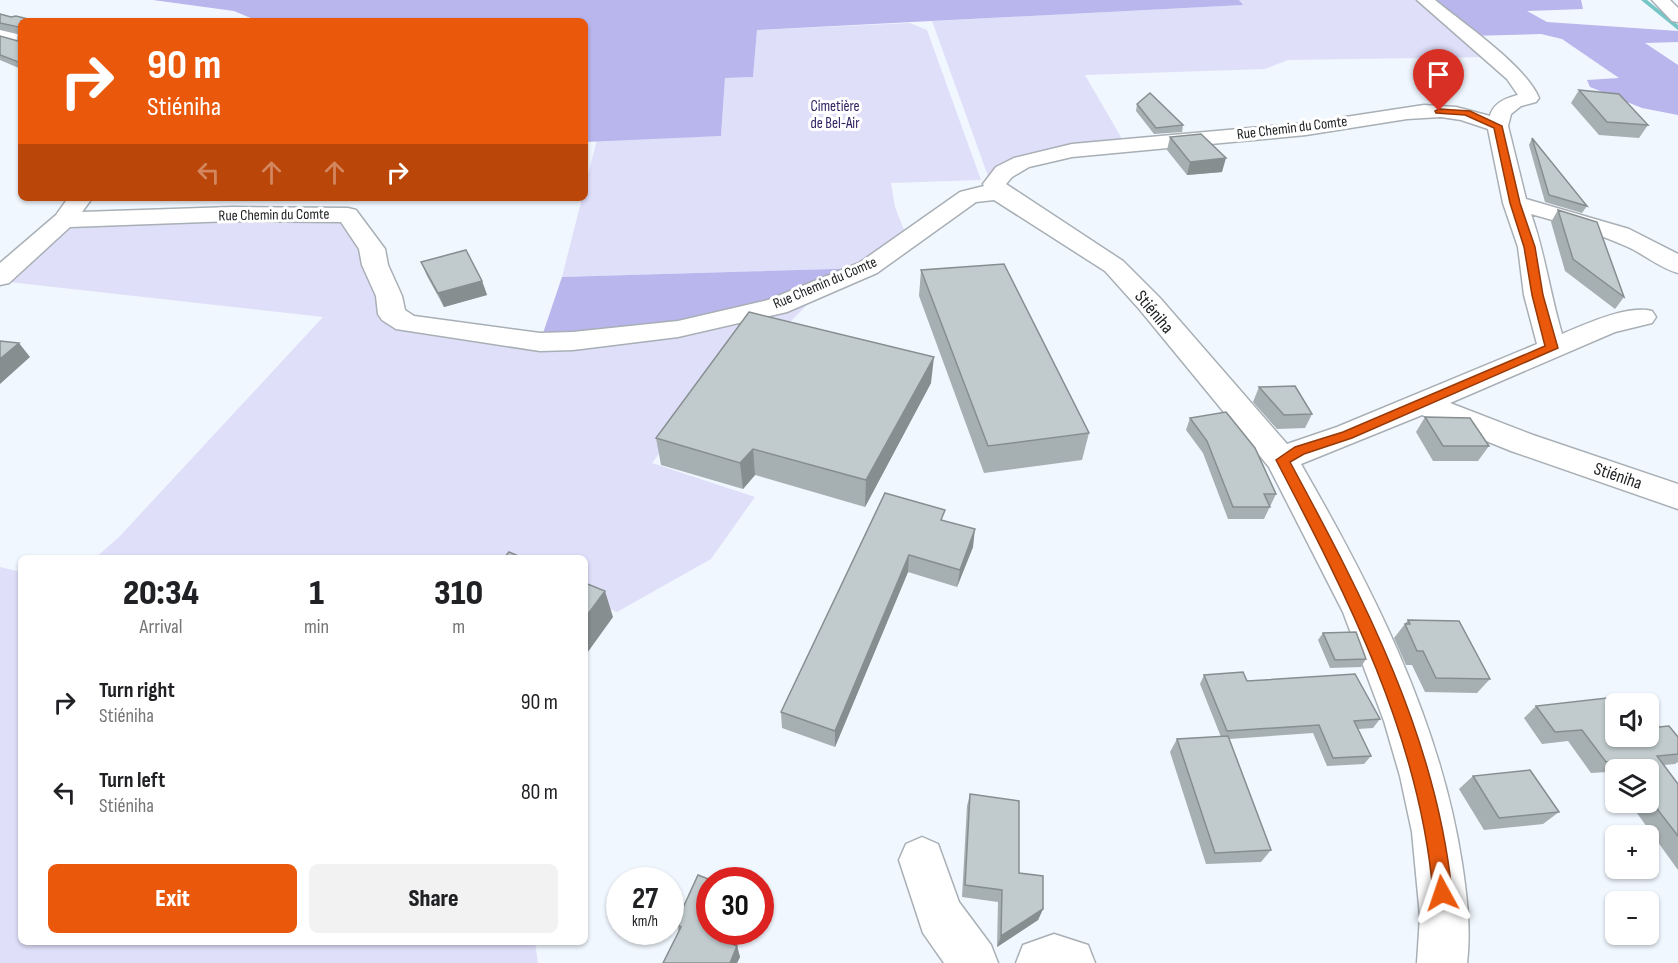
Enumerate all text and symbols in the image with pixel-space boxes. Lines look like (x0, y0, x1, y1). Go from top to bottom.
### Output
text: 90 m (147, 40, 221, 91)
icon: right (48, 42, 126, 120)
pin (1413, 49, 1464, 111)
icon: arrive (1422, 58, 1455, 91)
text: Stiéniha (147, 91, 221, 123)
park label: Cimetière de Bel-Air (810, 97, 860, 133)
street label: Rue Chemin du Comte (1236, 112, 1348, 144)
icon: left (192, 156, 225, 189)
icon: ahead (255, 156, 288, 189)
icon: ahead (318, 156, 351, 189)
icon: right (381, 156, 414, 189)
street label: Rue Chemin du Comte (218, 205, 330, 225)
street label: Rue Chemin du Comte (770, 253, 880, 313)
street label: Stiéniha (1130, 286, 1178, 338)
street label: Stiéniha (1591, 458, 1645, 494)
text: 20:34 (123, 572, 199, 615)
text: 1 (309, 572, 324, 615)
text: 310 (434, 572, 483, 615)
text: Arrival (140, 615, 183, 639)
text: min (304, 615, 329, 639)
text: m (452, 615, 465, 639)
text: Turn right (99, 677, 175, 704)
icon: right (48, 686, 81, 719)
text: 90 m (521, 689, 558, 716)
map controls (1605, 693, 1659, 945)
button: sound (1605, 693, 1659, 747)
text: Stiéniha (99, 704, 154, 728)
button: layers (1605, 759, 1659, 813)
text: Turn left (99, 767, 165, 794)
icon: left (48, 776, 81, 809)
text: 80 m (521, 779, 558, 806)
text: Stiéniha (99, 794, 154, 818)
button: + (1605, 825, 1659, 879)
position arrow (1410, 861, 1474, 925)
button: Exit (48, 864, 297, 933)
button: Share (309, 864, 558, 933)
speed limit sign: 30 (696, 867, 774, 945)
text: 27 (632, 881, 658, 917)
button: − (1605, 891, 1659, 945)
text: km/h (632, 912, 658, 931)

